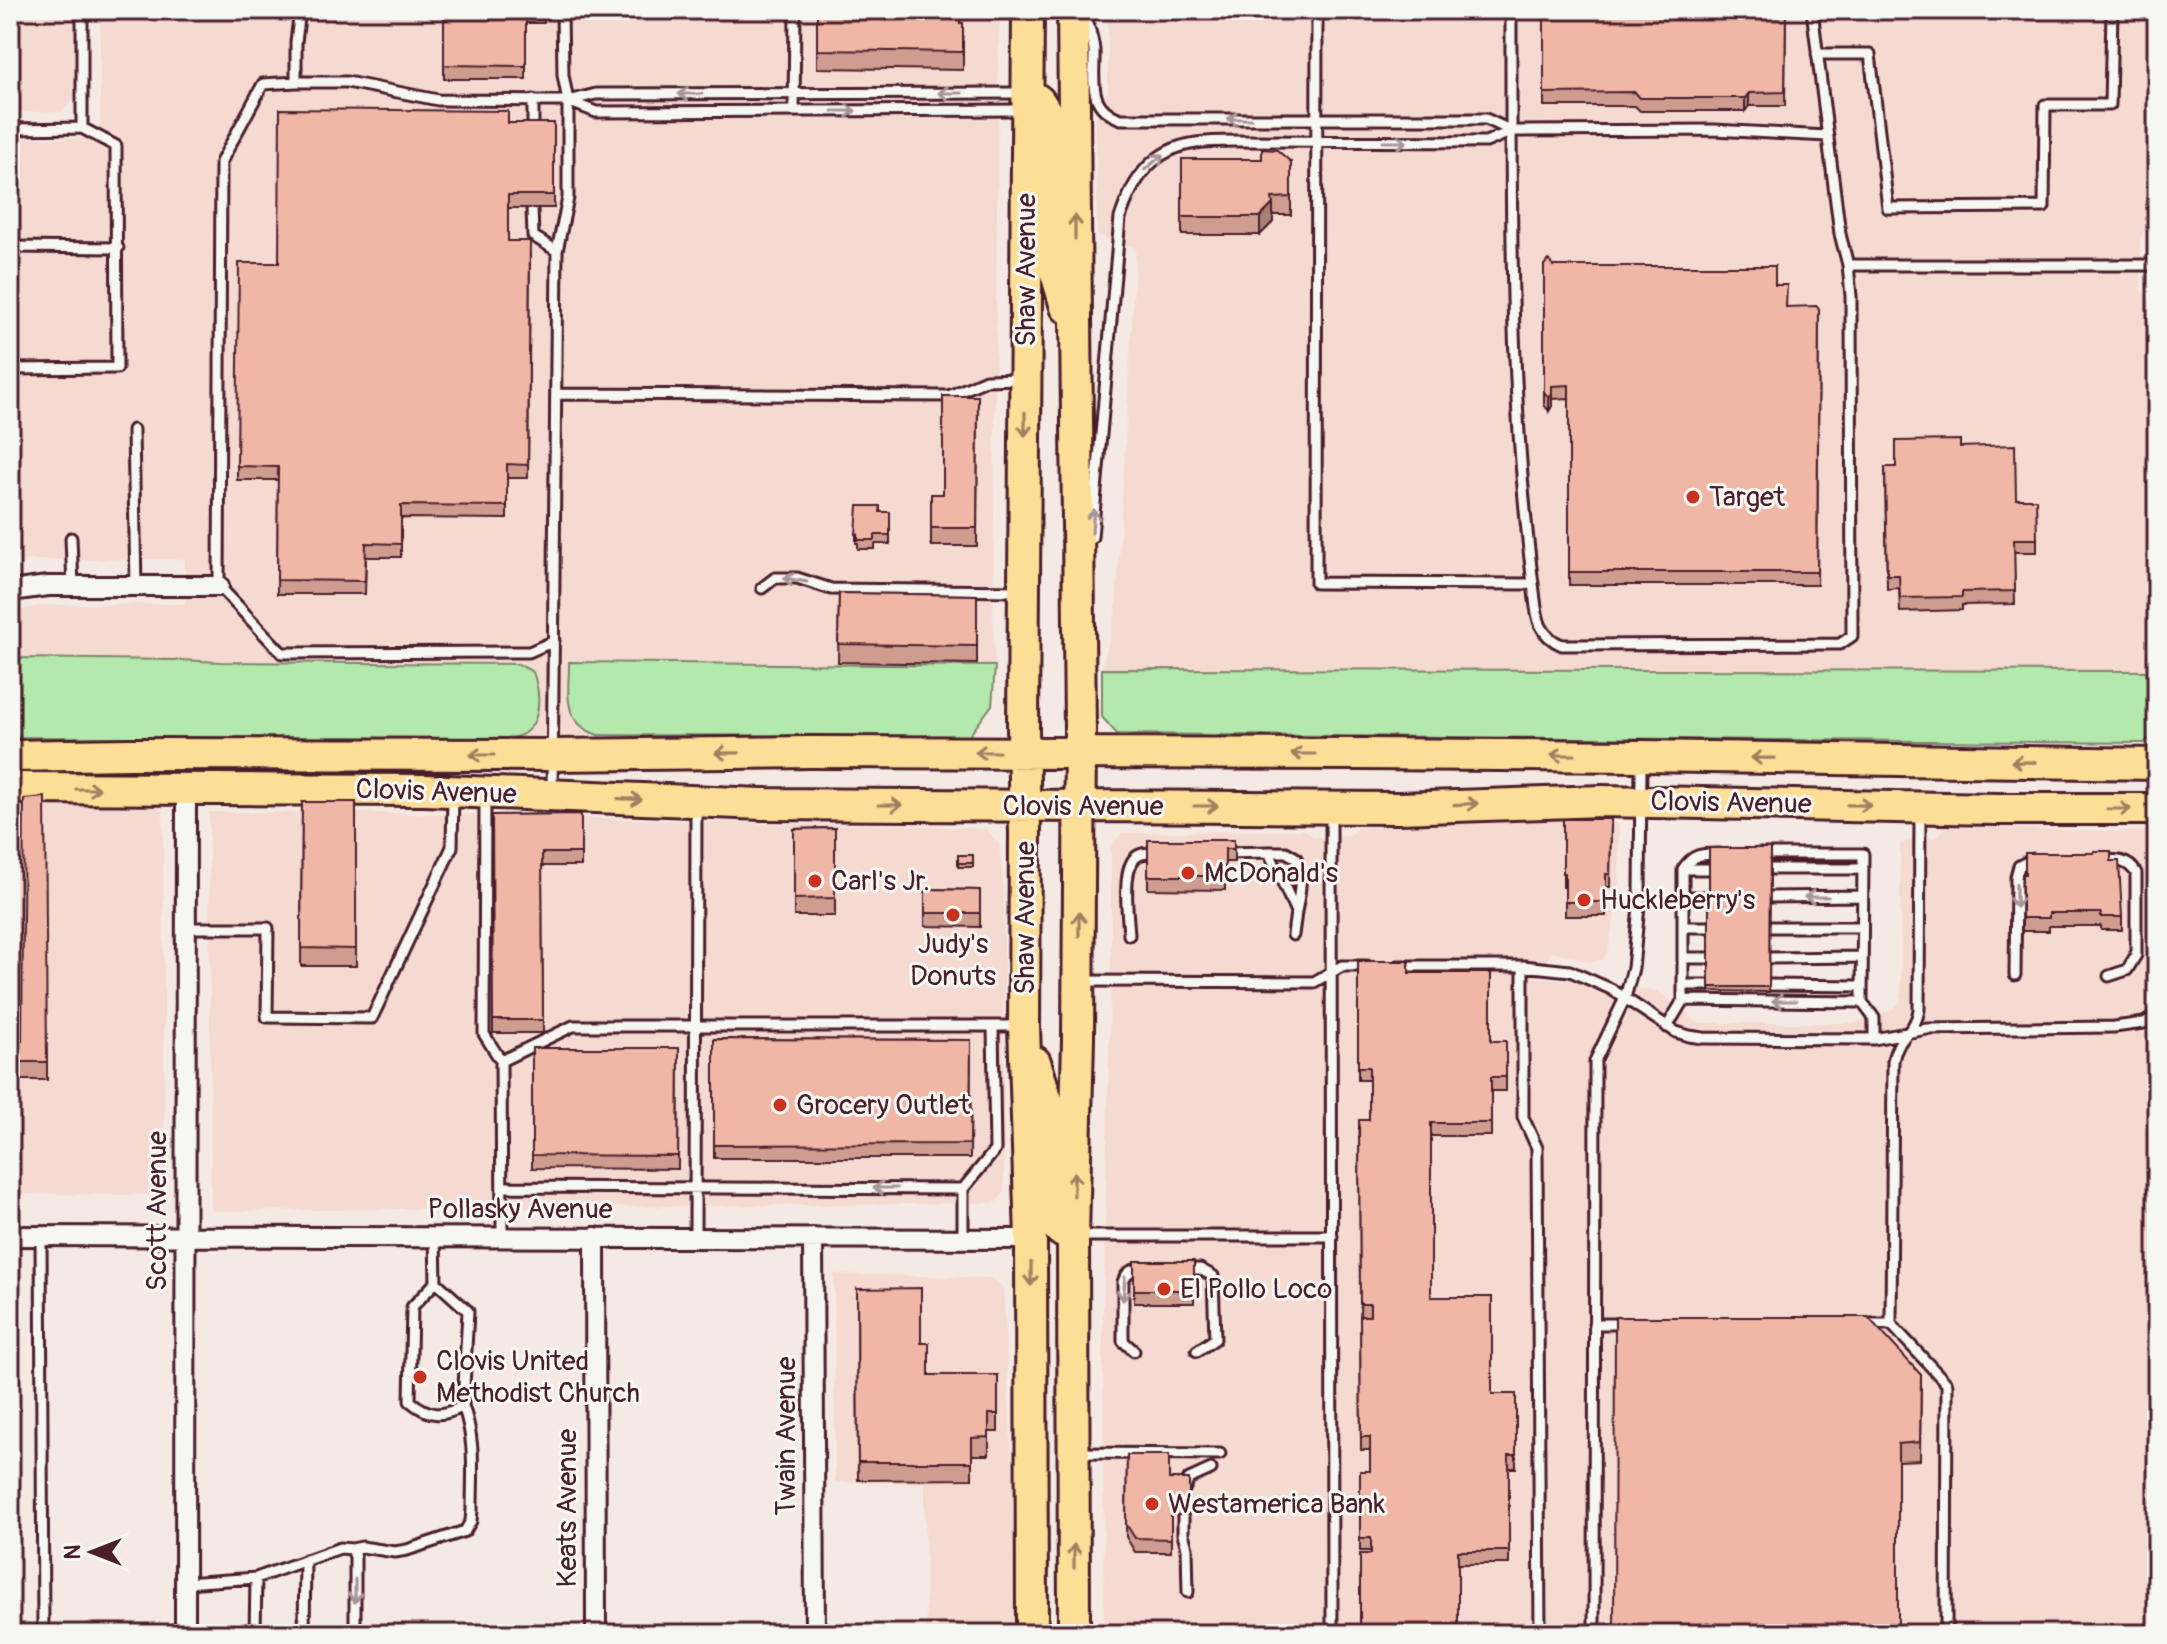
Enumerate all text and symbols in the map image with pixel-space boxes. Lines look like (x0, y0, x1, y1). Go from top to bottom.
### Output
one-way arrow (937, 85, 964, 101)
one-way arrow (677, 86, 704, 101)
one-way arrow (830, 103, 857, 119)
one-way arrow (1226, 111, 1253, 127)
one-way arrow (1381, 134, 1408, 150)
one-way arrow (1144, 153, 1164, 171)
street label: Shaw Avenue (1009, 193, 1044, 347)
one-way arrow (1067, 214, 1083, 241)
one-way arrow (1017, 410, 1033, 437)
place label: Target (1709, 480, 1786, 515)
marker: Target (1684, 488, 1702, 506)
one-way arrow (1086, 508, 1101, 535)
one-way arrow (783, 572, 809, 587)
one-way arrow (974, 744, 1001, 760)
one-way arrow (714, 745, 741, 761)
one-way arrow (1290, 746, 1317, 762)
one-way arrow (469, 747, 496, 763)
one-way arrow (1550, 747, 1577, 763)
one-way arrow (1750, 750, 1777, 766)
one-way arrow (2010, 755, 2037, 770)
street label: Clovis Avenue (355, 772, 517, 812)
one-way arrow (74, 781, 101, 797)
street label: Clovis Avenue (1650, 784, 1812, 822)
street label: Clovis Avenue (1002, 789, 1164, 824)
one-way arrow (616, 792, 643, 807)
one-way arrow (876, 797, 903, 813)
one-way arrow (1452, 797, 1479, 812)
one-way arrow (1192, 798, 1219, 814)
one-way arrow (1845, 798, 1872, 813)
one-way arrow (2105, 801, 2132, 817)
street label: Shaw Avenue (1008, 841, 1043, 995)
place label: McDonald's (1204, 856, 1338, 891)
place label: Carl's Jr. (831, 864, 930, 899)
marker: McDonald's (1179, 864, 1197, 882)
marker: Carl's Jr. (806, 872, 824, 890)
one-way arrow (2008, 882, 2024, 909)
place label: Huckleberry's (1600, 883, 1756, 918)
one-way arrow (1803, 889, 1830, 905)
marker: Huckleberry's (1575, 891, 1593, 909)
marker: Judy's Donuts (944, 906, 962, 924)
one-way arrow (1071, 911, 1087, 938)
place label: Judy's Donuts (910, 927, 997, 994)
one-way arrow (1771, 993, 1798, 1009)
place label: Grocery Outlet (796, 1088, 971, 1123)
marker: Grocery Outlet (771, 1096, 789, 1114)
street label: Scott Avenue (140, 1131, 175, 1291)
one-way arrow (1066, 1171, 1082, 1198)
one-way arrow (872, 1180, 899, 1196)
street label: Pollasky Avenue (427, 1192, 613, 1227)
one-way arrow (1023, 1260, 1039, 1287)
place label: El Pollo Loco (1180, 1272, 1332, 1307)
one-way arrow (1117, 1275, 1132, 1302)
marker: El Pollo Loco (1155, 1280, 1173, 1298)
place label: Clovis United Methodist Church (436, 1344, 640, 1411)
street label: Twain Avenue (769, 1356, 804, 1516)
marker: Clovis United Methodist Church (411, 1368, 429, 1386)
street label: Keats Avenue (550, 1428, 585, 1587)
place label: Westamerica Bank (1168, 1487, 1385, 1522)
marker: Westamerica Bank (1143, 1495, 1161, 1513)
north arrow (52, 1512, 132, 1592)
one-way arrow (1066, 1543, 1082, 1570)
text: N (59, 1544, 87, 1559)
one-way arrow (347, 1577, 363, 1604)

